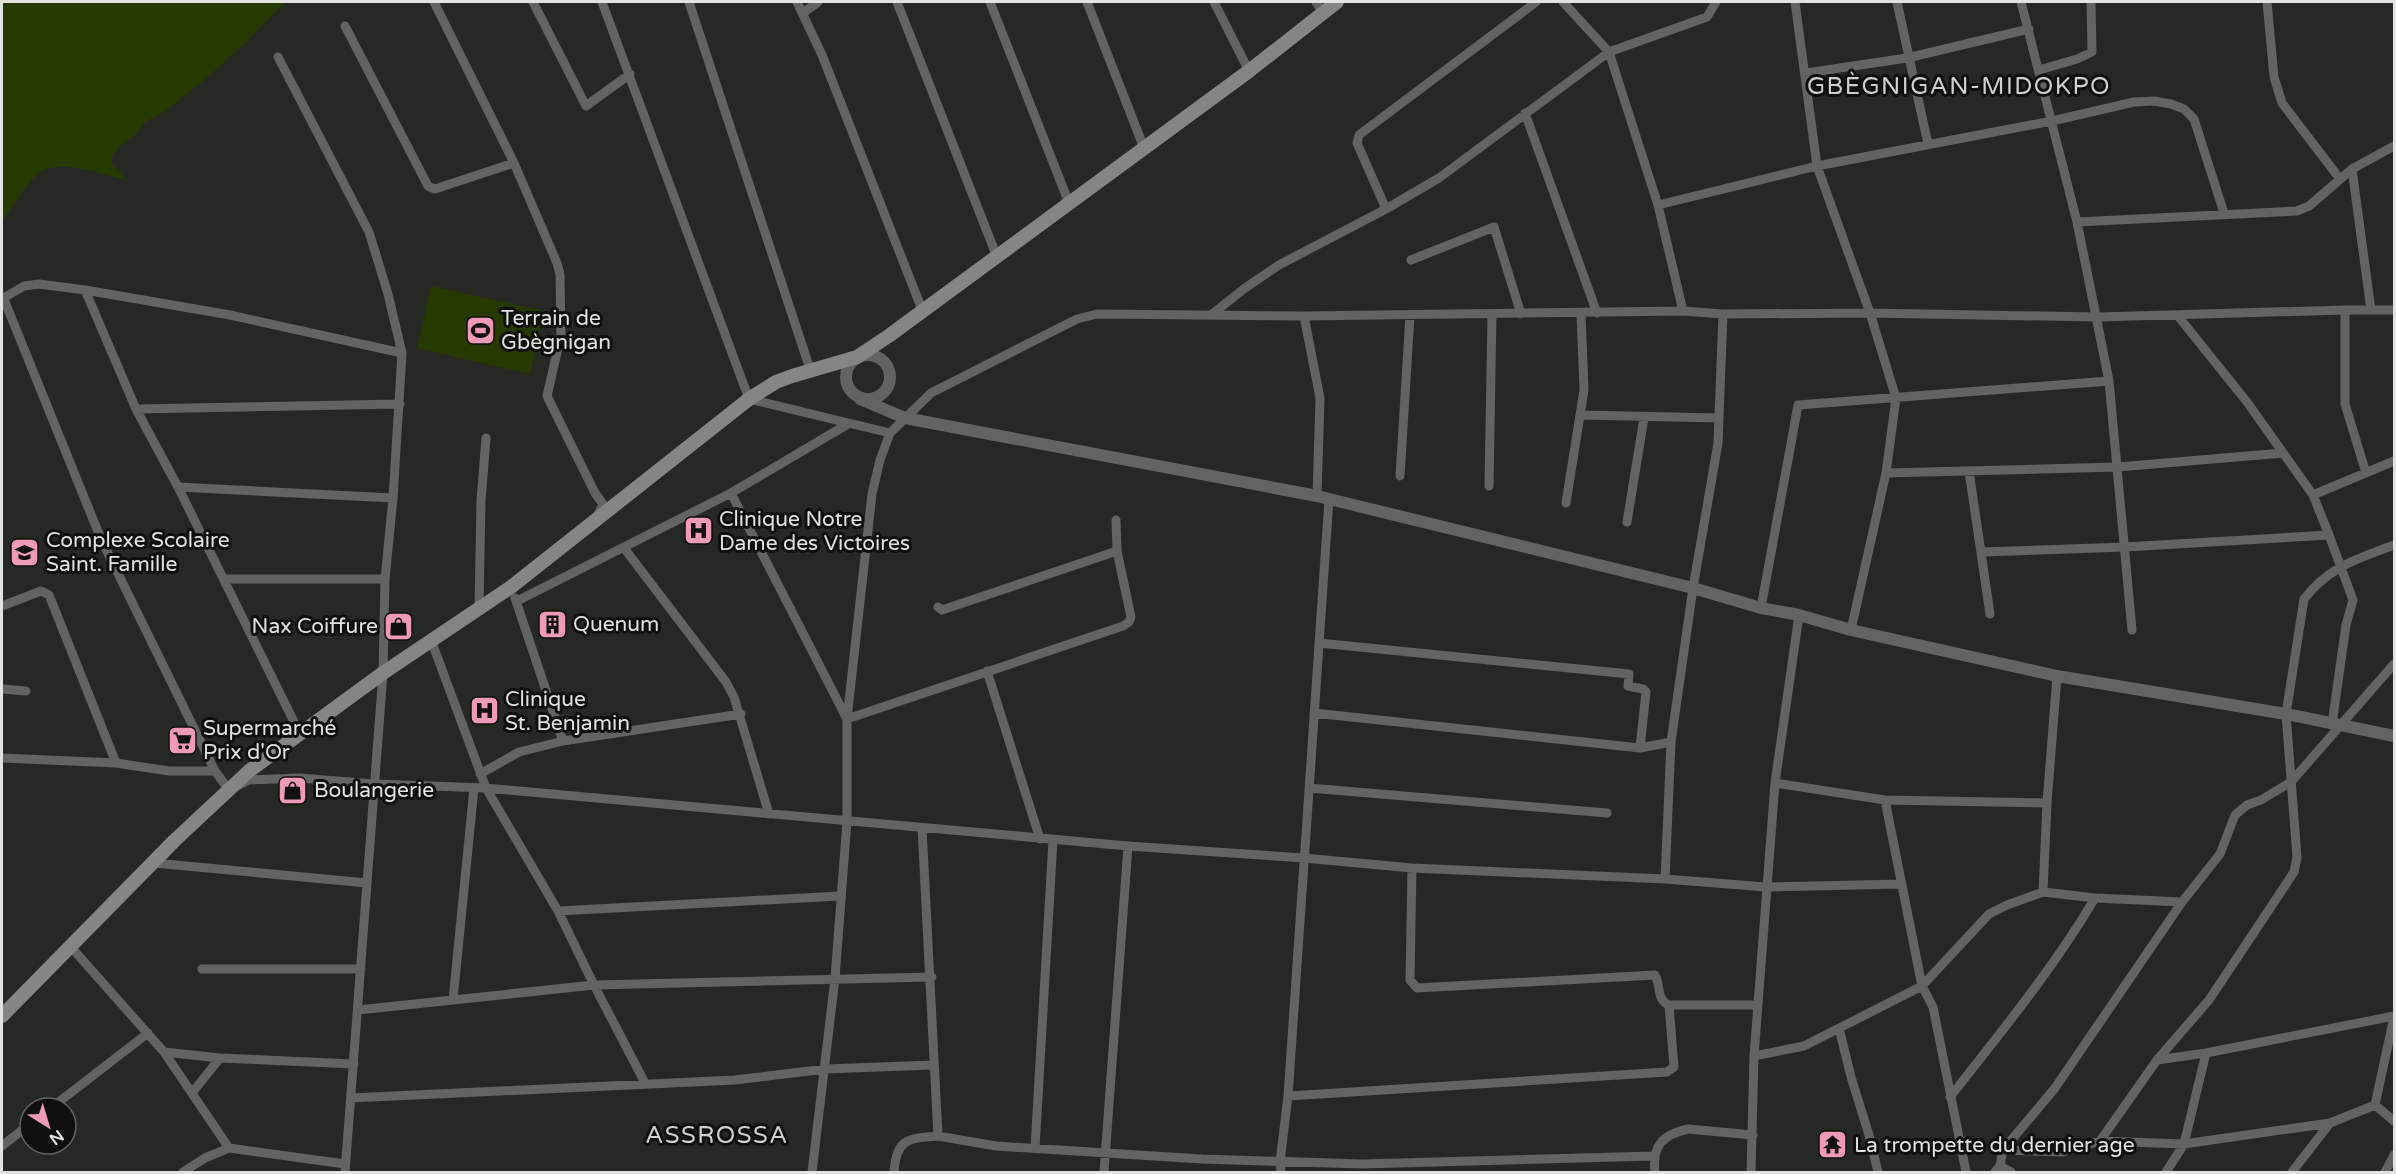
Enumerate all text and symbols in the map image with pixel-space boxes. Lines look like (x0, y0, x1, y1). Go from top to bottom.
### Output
district label: GBÈGNIGAN-MIDOKPO (1807, 71, 2111, 101)
place label: Terrain de Gbègnigan (501, 306, 611, 355)
sports icon: Terrain de Gbègnigan (464, 314, 496, 346)
place label: Clinique Notre Dame des Victoires (719, 507, 910, 556)
hospital icon: Clinique Notre Dame des Victoires (682, 515, 714, 547)
place label: Complexe Scolaire Saint. Famille (46, 528, 230, 577)
school or university icon: Complexe Scolaire Saint. Famille (9, 536, 41, 568)
building icon: Quenum (536, 608, 568, 640)
shop icon: Nax Coiffure (383, 610, 415, 642)
place label: Quenum (573, 612, 659, 637)
place label: Nax Coiffure (252, 614, 378, 639)
place label: Clinique St. Benjamin (505, 687, 630, 736)
hospital icon: Clinique St. Benjamin (468, 695, 500, 727)
place label: Supermarché Prix d'Or (203, 716, 337, 765)
supermarket icon: Supermarché Prix d'Or (166, 724, 198, 756)
shop icon: Boulangerie (277, 774, 309, 806)
place label: Boulangerie (314, 778, 434, 803)
north arrow (18, 1096, 78, 1156)
district label: ASSROSSA (645, 1121, 789, 1150)
text: N (45, 1125, 68, 1149)
temple icon: La trompette du dernier age (1817, 1129, 1849, 1161)
place label: La trompette du dernier age (1854, 1133, 2135, 1158)

